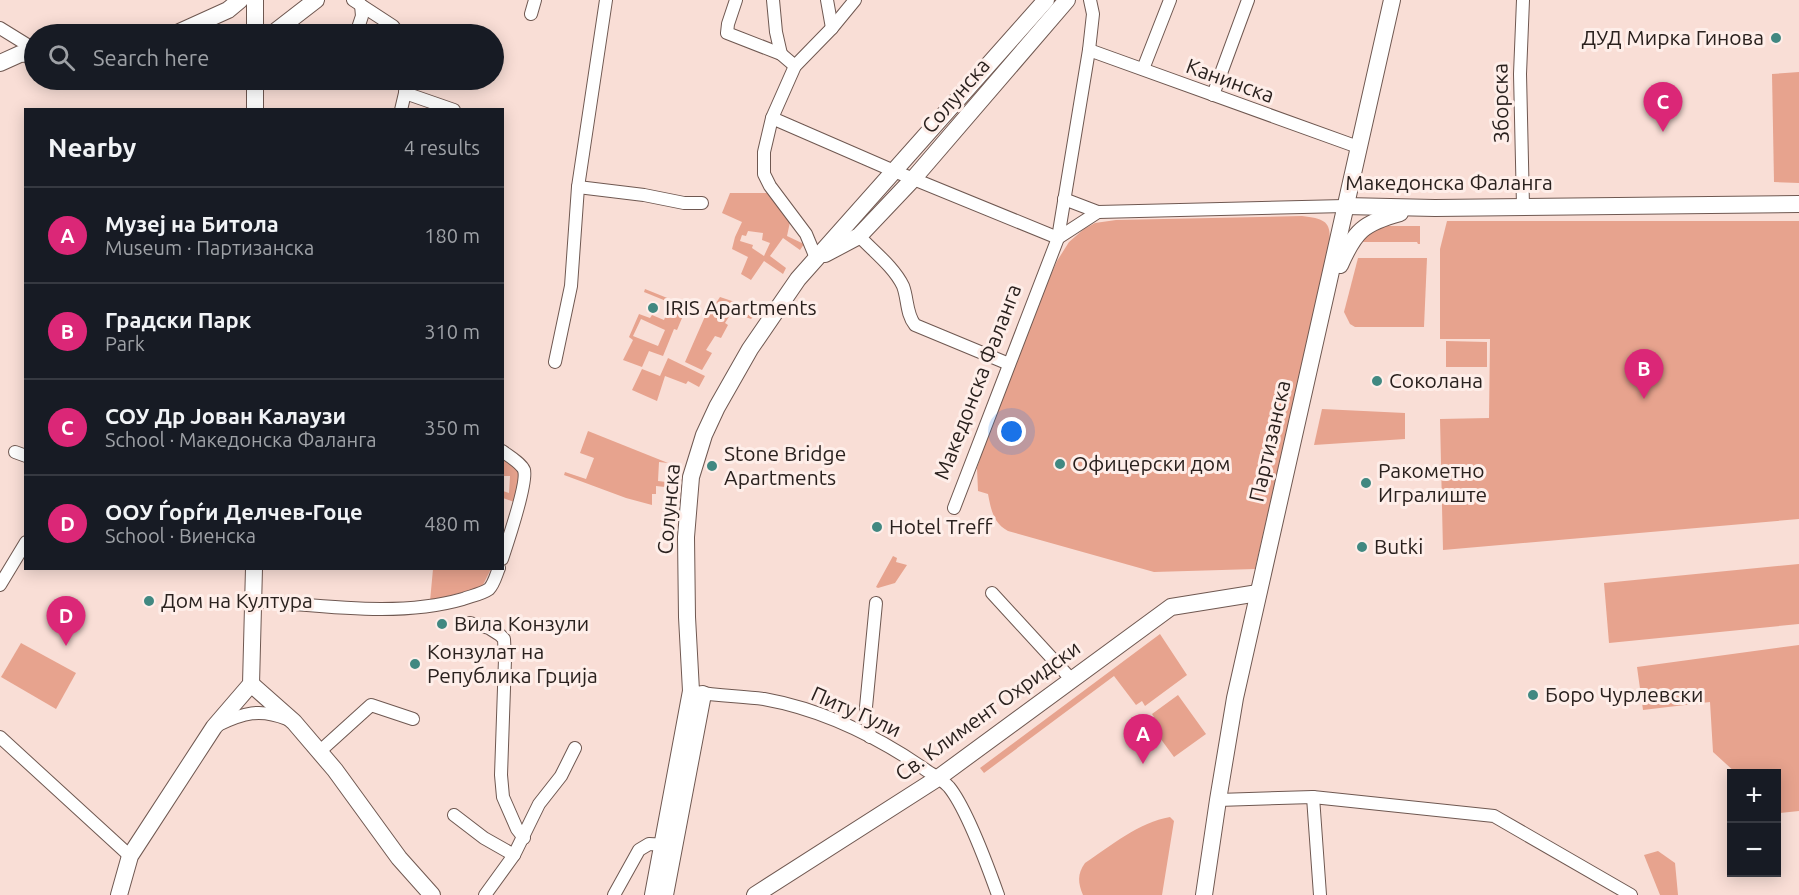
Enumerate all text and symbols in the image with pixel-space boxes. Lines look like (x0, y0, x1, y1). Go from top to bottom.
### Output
search box (24, 24, 504, 90)
place label: ДУД Мирка Гинова (1582, 25, 1764, 49)
marker: ДУД Мирка Гинова (1769, 31, 1783, 45)
icon: search (45, 41, 78, 74)
text: Search here (93, 45, 209, 70)
street label: Солунска (916, 53, 994, 138)
street label: Канинска (1183, 53, 1278, 107)
street label: Зборска (1487, 63, 1513, 143)
pin: C (1644, 82, 1682, 132)
text: Nearby (48, 133, 136, 162)
text: 4 results (404, 136, 480, 159)
street label: Македонска Фаланга (1345, 170, 1553, 194)
text: Музеј на Битола (105, 211, 279, 236)
text: A (60, 224, 75, 247)
text: 180 m (424, 224, 480, 247)
text: Museum · Партизанска (105, 236, 314, 259)
street label: Македонска Фаланга (929, 280, 1025, 483)
place label: IRIS Apartments (665, 295, 817, 319)
marker: IRIS Apartments (646, 301, 660, 315)
text: Градски Парк (105, 307, 251, 332)
text: B (61, 320, 74, 343)
text: 310 m (424, 320, 480, 343)
text: Park (105, 332, 145, 355)
pin: B (1624, 350, 1664, 399)
place label: Соколана (1389, 368, 1483, 392)
marker: Соколана (1370, 374, 1384, 388)
street label: Партизанска (1243, 378, 1295, 504)
text: СОУ Др Јован Калаузи (105, 403, 346, 428)
text: C (61, 416, 74, 439)
text: 350 m (424, 416, 480, 439)
your location (997, 417, 1026, 446)
text: School · Македонска Фаланга (105, 428, 377, 451)
place label: Stone Bridge Apartments (724, 441, 846, 489)
place label: Офицерски дом (1072, 451, 1230, 475)
marker: Офицерски дом (1053, 457, 1067, 471)
place label: Ракометно Игралиште (1378, 458, 1487, 506)
marker: Stone Bridge Apartments (705, 459, 719, 473)
street label: Солунска (652, 462, 684, 555)
marker: Ракометно Игралиште (1359, 476, 1373, 490)
text: ООУ Ѓорѓи Делчев-Гоце (105, 499, 363, 524)
text: D (60, 512, 75, 535)
text: 480 m (424, 512, 480, 535)
place label: Hotel Treff (889, 514, 994, 538)
marker: Hotel Treff (870, 520, 884, 534)
text: School · Виенска (105, 524, 256, 547)
place label: Butki (1374, 534, 1423, 558)
marker: Butki (1355, 540, 1369, 554)
place label: Дом на Култура (161, 588, 313, 612)
marker: Дом на Култура (142, 594, 156, 608)
pin: D (46, 596, 86, 646)
place label: Вила Конзули (454, 611, 589, 635)
marker: Вила Конзули (435, 617, 449, 631)
street label: Св. Климент Охридски (890, 635, 1085, 785)
place label: Конзулат на Република Грција (427, 639, 598, 687)
marker: Конзулат на Република Грција (408, 657, 422, 671)
street label: Питу Гули (808, 681, 905, 741)
place label: Боро Чурлевски (1545, 682, 1703, 706)
marker: Боро Чурлевски (1526, 688, 1540, 702)
pin: A (1124, 714, 1162, 764)
map controls (1727, 769, 1781, 877)
button: + (1727, 769, 1781, 823)
button: − (1727, 823, 1781, 877)

